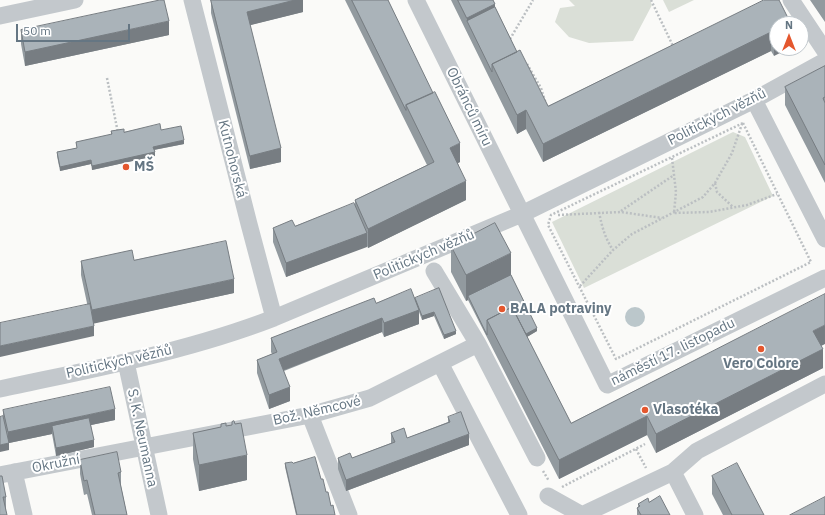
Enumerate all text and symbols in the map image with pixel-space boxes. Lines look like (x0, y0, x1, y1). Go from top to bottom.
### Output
scale bar (18, 16, 132, 42)
north arrow (769, 16, 809, 56)
text: N (785, 18, 793, 32)
text: 50 m (23, 23, 51, 38)
street label: Obránců míru (443, 65, 495, 149)
street label: Politických vězňů (665, 85, 769, 149)
street label: Kutnohorská (214, 118, 250, 200)
place label: MŠ (134, 159, 154, 175)
marker: MŠ (121, 162, 131, 172)
street label: Politických vězňů (371, 226, 477, 284)
place label: BALA potraviny (510, 301, 611, 317)
marker: BALA potraviny (497, 304, 507, 314)
street label: náměstí 17. listopadu (608, 315, 738, 389)
street label: Politických vězňů (64, 342, 174, 382)
marker: Vero Colore (756, 344, 766, 354)
place label: Vero Colore (723, 356, 799, 372)
street label: S. K. Neumanna (123, 387, 161, 489)
street label: Bož. Němcové (271, 393, 363, 429)
place label: Vlasotéka (653, 402, 718, 418)
marker: Vlasotéka (640, 405, 650, 415)
street label: Okružní (31, 451, 81, 477)

